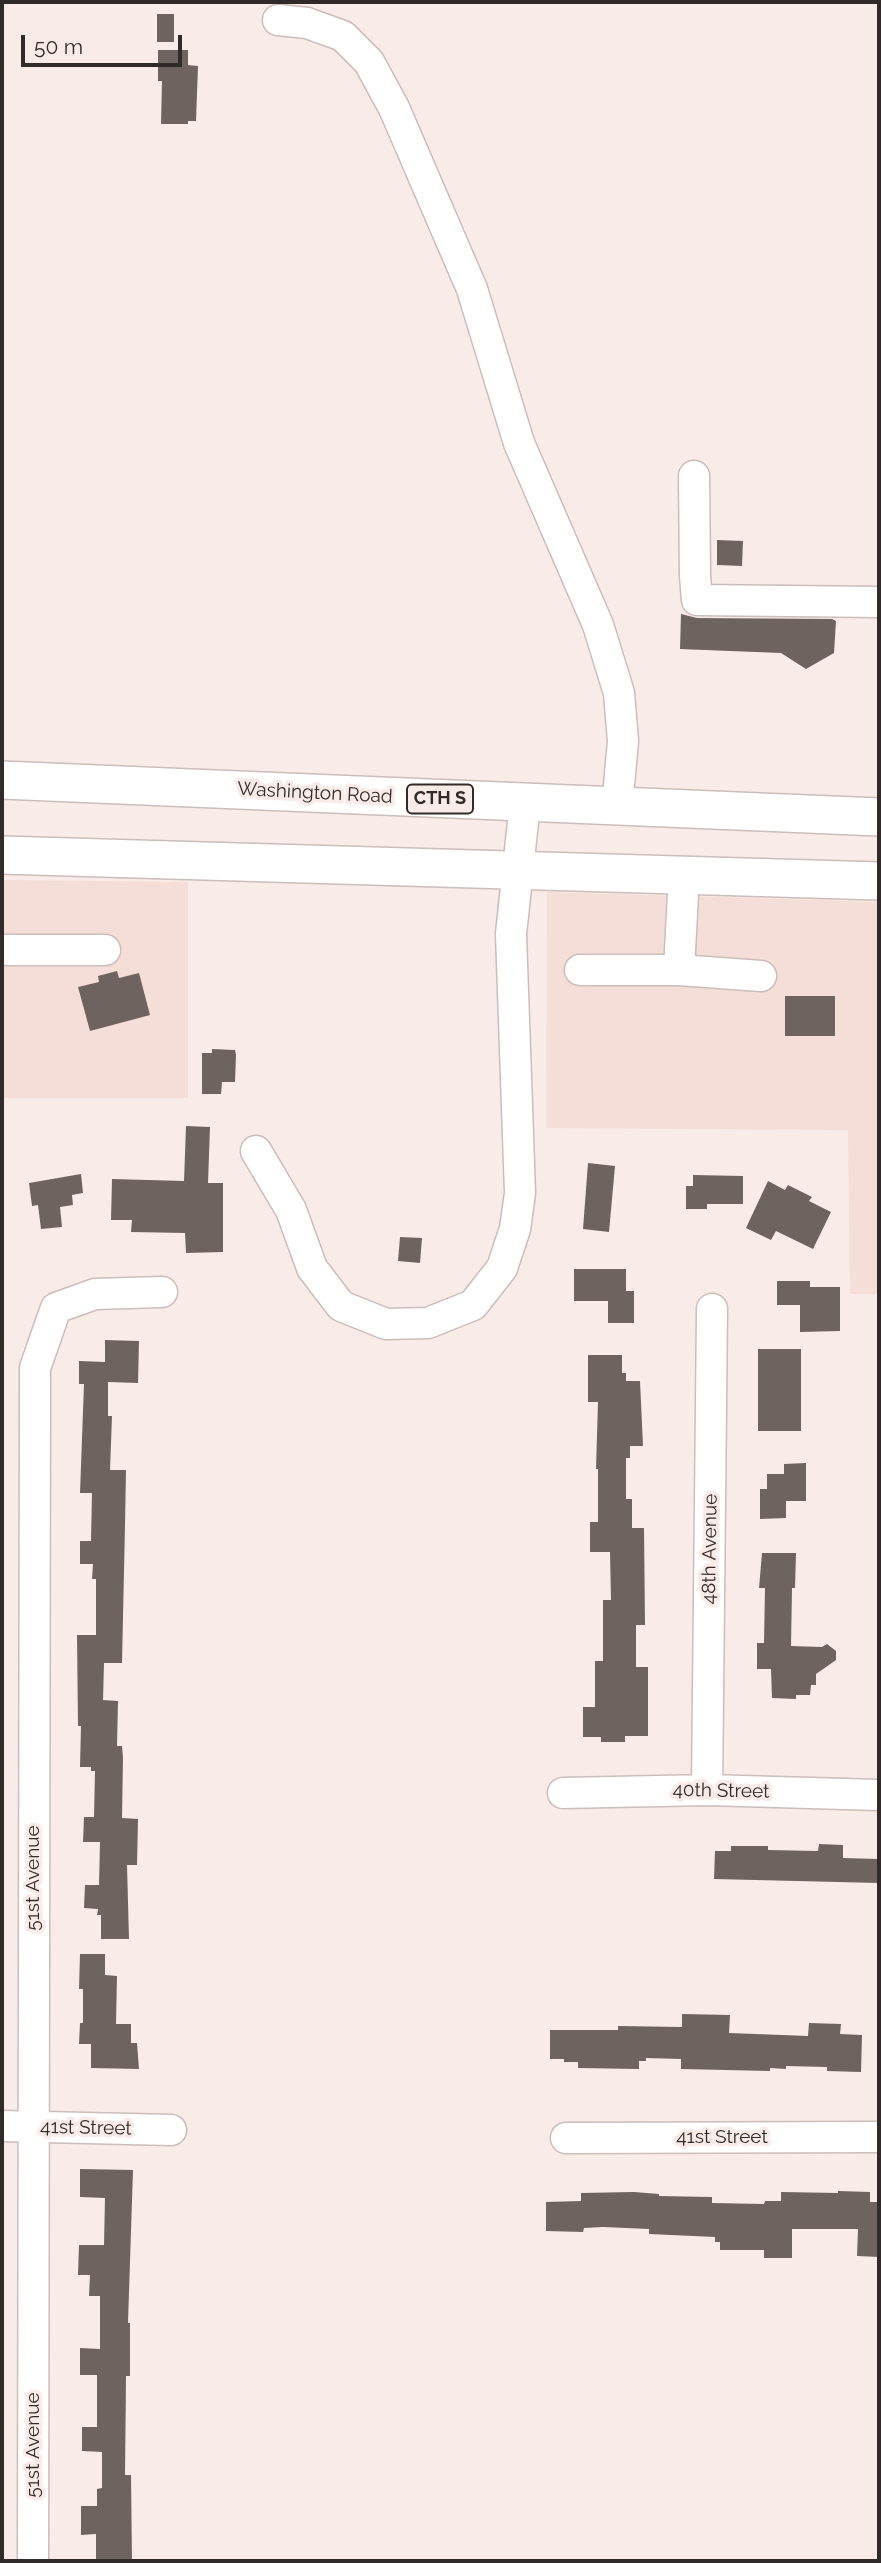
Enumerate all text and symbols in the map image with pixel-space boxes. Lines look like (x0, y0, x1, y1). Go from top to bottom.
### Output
scale bar (24, 21, 186, 65)
text: 50 m (34, 34, 83, 59)
street label: Washington Road (237, 778, 393, 808)
road number: CTH S (407, 784, 473, 814)
street label: 48th Avenue (698, 1494, 722, 1604)
street label: 40th Street (672, 1779, 770, 1803)
street label: 51st Avenue (22, 1825, 44, 1931)
street label: 41st Street (40, 2116, 132, 2140)
street label: 41st Street (676, 2126, 768, 2148)
street label: 51st Avenue (22, 2392, 44, 2498)

